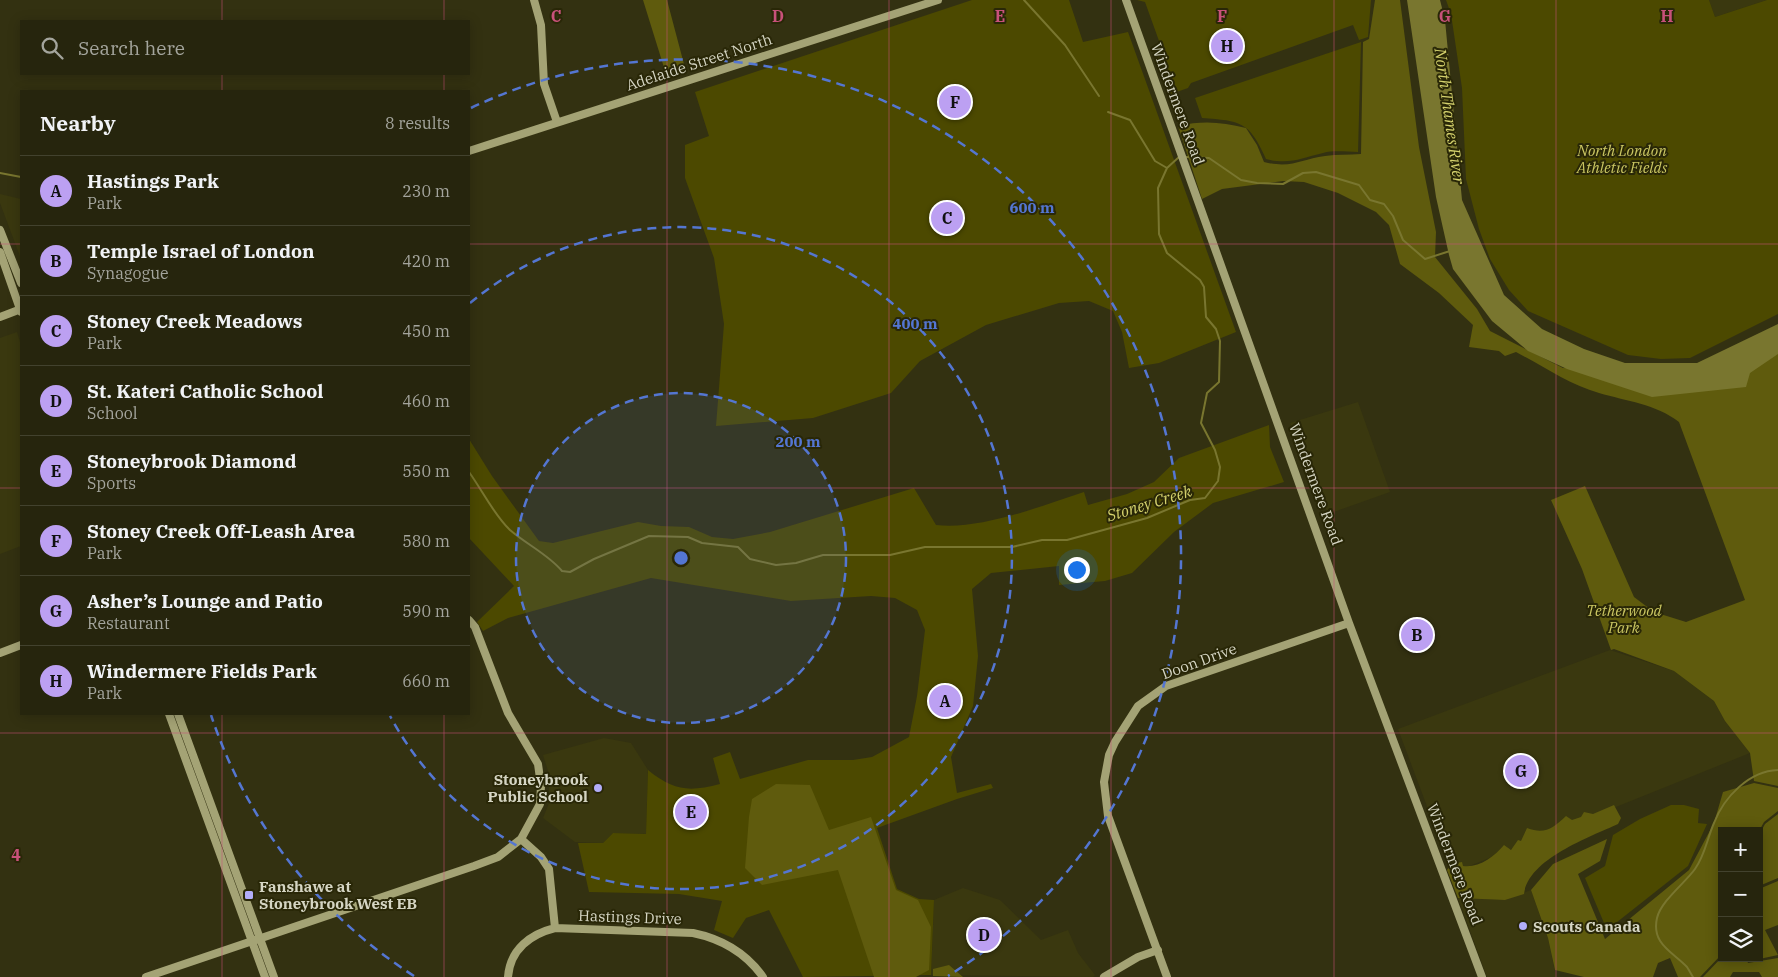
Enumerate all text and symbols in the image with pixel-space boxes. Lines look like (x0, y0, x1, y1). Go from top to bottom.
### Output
text: C (551, 6, 561, 26)
text: D (772, 6, 784, 26)
text: E (995, 6, 1005, 26)
text: F (1217, 6, 1227, 26)
text: G (1439, 6, 1451, 26)
text: H (1661, 6, 1674, 26)
search box (20, 20, 470, 75)
pin: H (1211, 27, 1243, 65)
street label: Adelaide Street North (624, 29, 774, 95)
icon: search (38, 34, 66, 62)
text: Search here (78, 36, 185, 60)
street label: Windermere Road (1147, 40, 1209, 168)
water label: North Thames River (1430, 46, 1470, 186)
pin: F (939, 83, 971, 121)
text: Nearby (40, 109, 116, 137)
text: 8 results (385, 113, 450, 133)
park label: North London Athletic Fields (1576, 141, 1668, 177)
text: Hastings Park (87, 169, 219, 193)
text: A (50, 181, 62, 201)
text: 230 m (402, 181, 450, 201)
text: Park (87, 193, 122, 213)
text: 600 m (1009, 198, 1055, 217)
pin: C (931, 199, 963, 237)
text: Temple Israel of London (87, 239, 315, 263)
text: B (50, 251, 62, 271)
text: 420 m (402, 251, 450, 271)
text: Synagogue (87, 263, 169, 283)
text: Stoney Creek Meadows (87, 309, 302, 333)
text: 400 m (892, 314, 938, 333)
text: C (51, 321, 61, 341)
text: 450 m (402, 321, 450, 341)
text: Park (87, 333, 122, 353)
text: St. Kateri Catholic School (87, 379, 324, 403)
text: D (50, 391, 62, 411)
text: 460 m (402, 391, 450, 411)
text: School (87, 403, 138, 423)
street label: Windermere Road (1285, 420, 1347, 548)
text: 200 m (775, 432, 821, 451)
text: Stoneybrook Diamond (87, 449, 297, 473)
text: E (51, 461, 61, 481)
text: 550 m (402, 461, 450, 481)
text: Sports (87, 473, 136, 493)
water label: Stoney Creek (1103, 480, 1195, 526)
text: Stoney Creek Off-Leash Area (87, 519, 355, 543)
text: F (51, 531, 61, 551)
text: 580 m (402, 531, 450, 551)
text: Park (87, 543, 122, 563)
centre of rings (672, 549, 690, 567)
your location (1064, 557, 1090, 583)
text: Asher’s Lounge and Patio (87, 589, 323, 613)
text: G (50, 601, 62, 621)
text: 590 m (402, 601, 450, 621)
park label: Tetherwood Park (1586, 601, 1663, 637)
text: Restaurant (87, 613, 170, 633)
pin: B (1401, 616, 1433, 654)
street label: Doon Drive (1159, 639, 1239, 683)
text: Windermere Fields Park (87, 659, 317, 683)
text: H (50, 671, 63, 691)
text: 660 m (402, 671, 450, 691)
pin: A (929, 682, 961, 720)
text: Park (87, 683, 122, 703)
pin: G (1505, 752, 1537, 790)
place label: Stoneybrook Public School (488, 770, 589, 806)
marker: Stoneybrook Public School (592, 782, 604, 794)
pin: E (675, 793, 707, 831)
street label: Windermere Road (1423, 801, 1487, 927)
map controls (1718, 827, 1763, 962)
button: + (1718, 827, 1763, 872)
text: 4 (11, 845, 21, 865)
button: − (1718, 872, 1763, 917)
place label: Fanshawe at Stoneybrook West EB (259, 877, 417, 913)
marker: Fanshawe at Stoneybrook West EB (243, 889, 255, 901)
street label: Hastings Drive (578, 906, 682, 928)
pin: D (968, 916, 1000, 954)
place label: Scouts Canada (1533, 917, 1641, 936)
button: layers (1718, 917, 1763, 962)
marker: Scouts Canada (1517, 920, 1529, 932)

